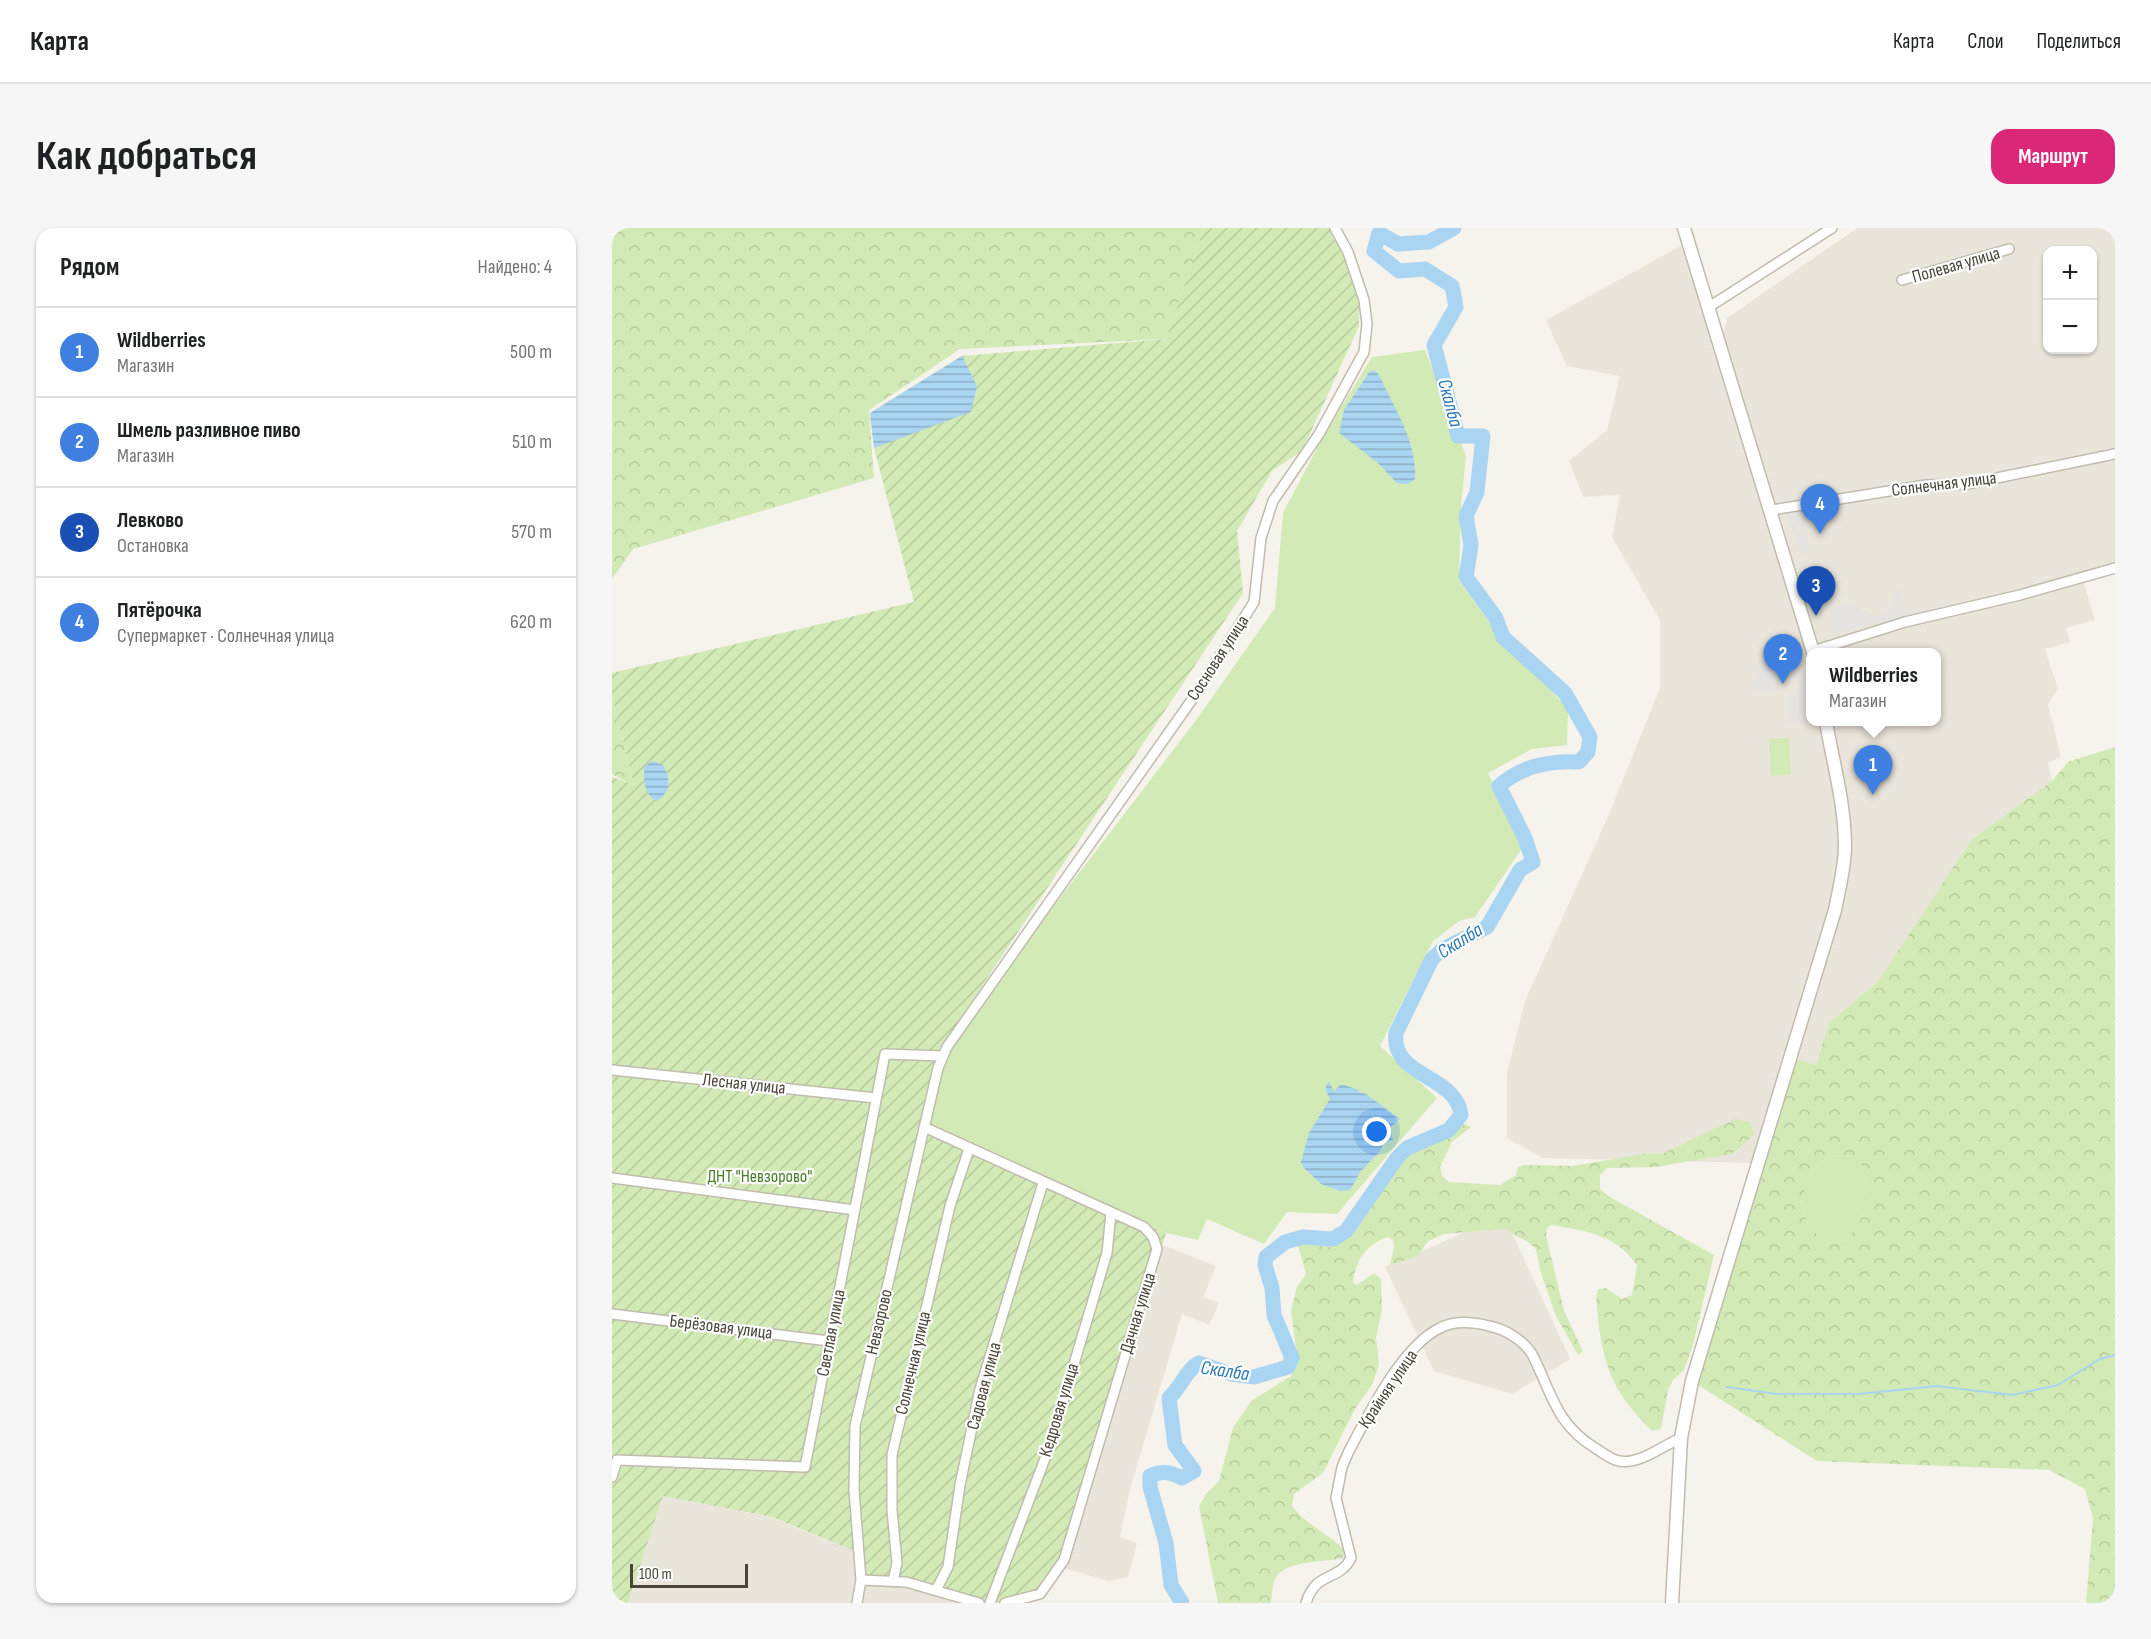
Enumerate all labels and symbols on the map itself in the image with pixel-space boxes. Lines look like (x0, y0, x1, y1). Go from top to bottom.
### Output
street label: Полевая улица (1910, 242, 2002, 288)
water label: Скалба (1432, 376, 1468, 430)
street label: Солнечная улица (1890, 467, 1998, 501)
pin: 4 (1800, 484, 1840, 534)
pin: 3 (1796, 566, 1836, 616)
street label: Сосновая улица (1183, 611, 1253, 705)
pin: 2 (1764, 634, 1802, 684)
pin: 1 (1854, 746, 1892, 795)
water label: Скалба (1433, 918, 1487, 964)
street label: Лесная улица (702, 1069, 787, 1099)
your location (1362, 1117, 1391, 1146)
park label: ДНТ "Невзорово" (707, 1166, 813, 1187)
street label: Дачная улица (1116, 1270, 1160, 1356)
street label: Невзорово (861, 1287, 897, 1357)
street label: Светлая улица (812, 1288, 850, 1378)
street label: Солнечная улица (891, 1309, 935, 1417)
street label: Берёзовая улица (668, 1310, 774, 1344)
street label: Садовая улица (962, 1340, 1006, 1432)
street label: Крайняя улица (1354, 1346, 1422, 1432)
water label: Скалба (1199, 1356, 1251, 1386)
street label: Кедровая улица (1035, 1361, 1083, 1459)
scale bar (630, 1561, 748, 1588)

